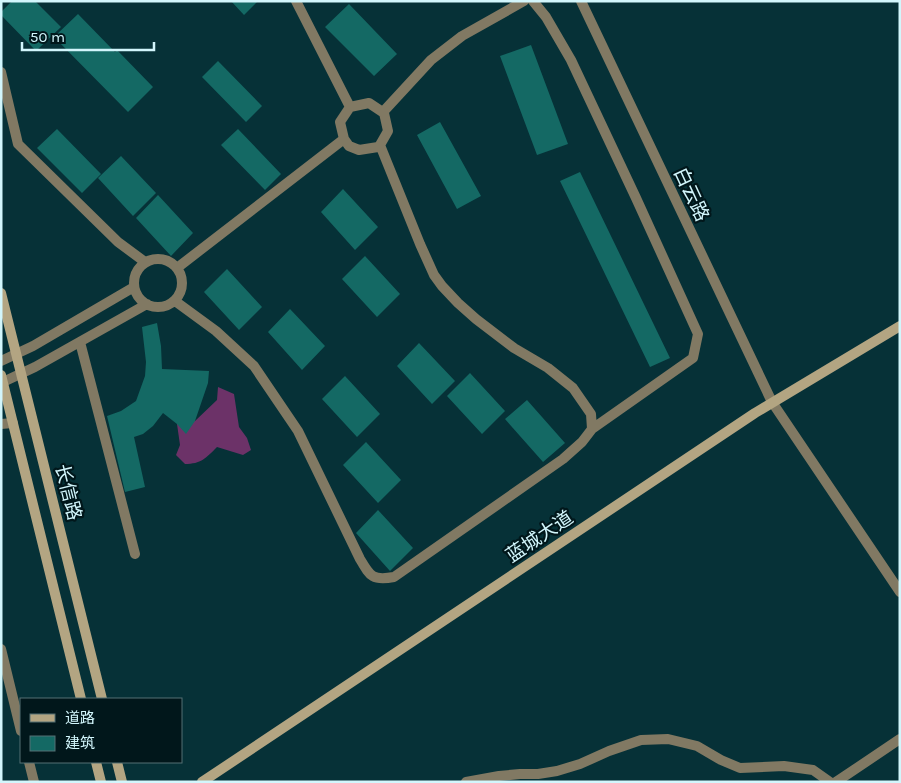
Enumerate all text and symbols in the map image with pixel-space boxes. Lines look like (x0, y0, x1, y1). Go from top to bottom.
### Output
scale bar (22, 20, 155, 52)
text: 50 m (30, 28, 65, 46)
street label: 白云路 (669, 164, 713, 225)
street label: 长信路 (50, 462, 86, 523)
street label: 蓝城大道 (502, 506, 577, 567)
legend (20, 698, 182, 763)
text: 道路 (65, 709, 95, 727)
text: 建筑 (65, 734, 95, 752)

